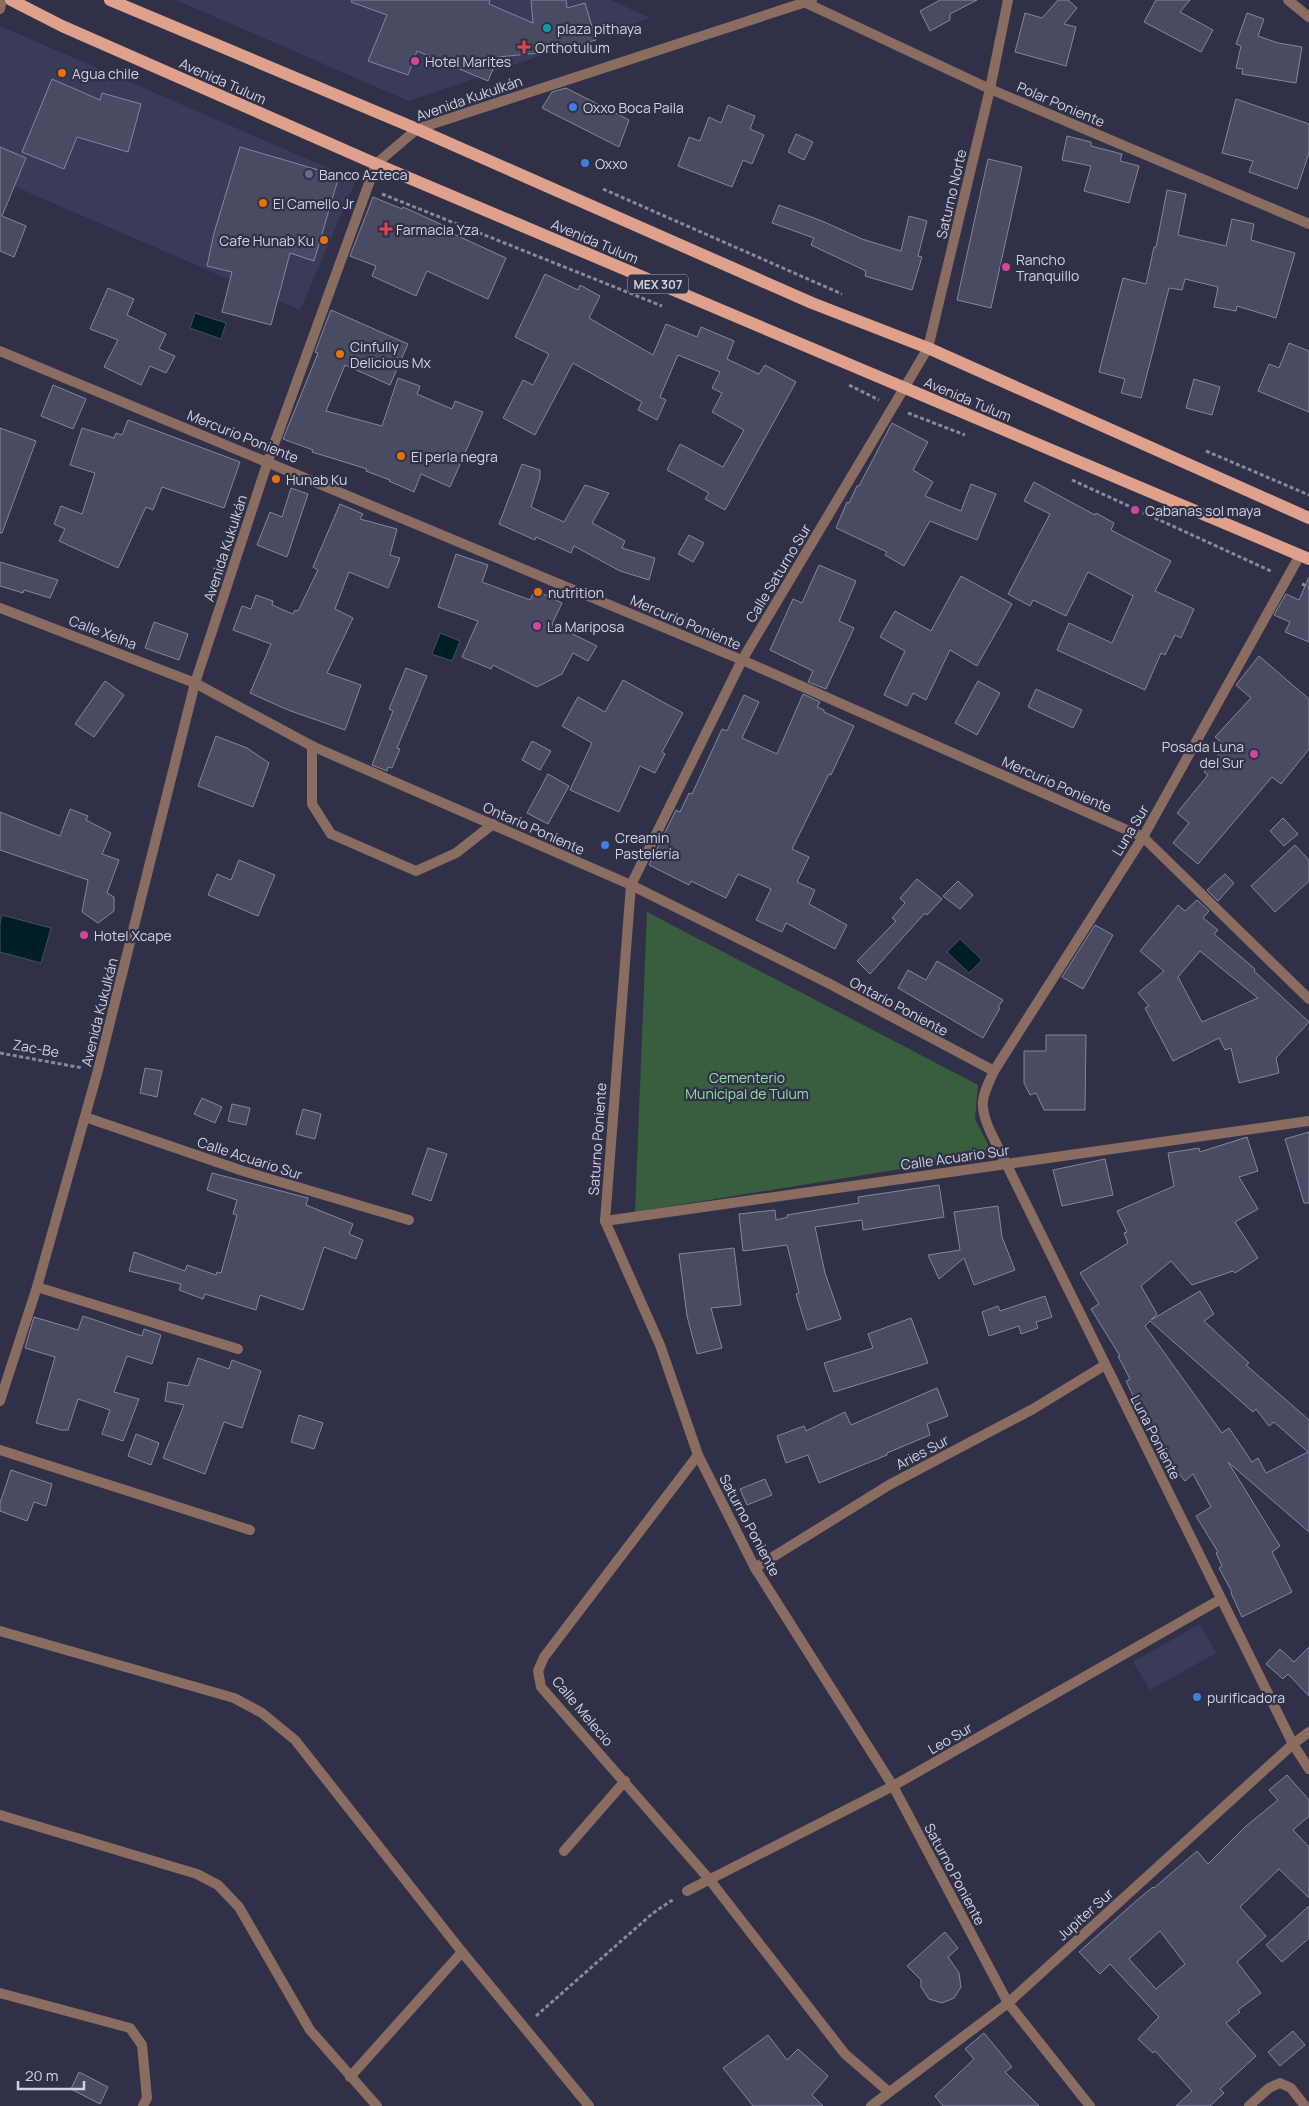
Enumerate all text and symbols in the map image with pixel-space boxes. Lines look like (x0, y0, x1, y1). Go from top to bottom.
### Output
place label: plaza pithaya (557, 19, 642, 38)
marker: plaza pithaya (541, 22, 553, 34)
place label: Orthotulum (535, 38, 610, 57)
marker: Orthotulum (517, 40, 531, 54)
place label: Hotel Marites (425, 52, 511, 71)
street label: Avenida Tulum (177, 53, 269, 109)
marker: Hotel Marites (409, 55, 421, 67)
place label: Agua chile (72, 64, 139, 83)
marker: Agua chile (56, 67, 68, 79)
street label: Avenida Kukulkán (413, 71, 525, 125)
street label: Polar Poniente (1014, 77, 1108, 131)
place label: Oxxo Boca Paila (583, 98, 684, 117)
marker: Oxxo Boca Paila (567, 101, 579, 113)
street label: Saturno Norte (931, 147, 971, 241)
place label: Oxxo (595, 154, 628, 173)
marker: Oxxo (579, 157, 591, 169)
place label: Banco Azteca (319, 165, 408, 184)
marker: Banco Azteca (303, 168, 315, 180)
place label: El Camello Jr (273, 194, 354, 213)
marker: El Camello Jr (257, 197, 269, 209)
street label: Avenida Tulum (548, 214, 642, 268)
place label: Farmacia Yza (396, 220, 479, 239)
marker: Farmacia Yza (380, 223, 392, 235)
place label: Cafe Hunab Ku (219, 231, 314, 250)
marker: Cafe Hunab Ku (318, 234, 330, 246)
place label: Rancho Tranquillo (1016, 250, 1079, 285)
marker: Rancho Tranquillo (1000, 261, 1012, 273)
road number: MEX 307 (628, 274, 688, 294)
place label: Cinfully Delicious Mx (350, 337, 431, 372)
marker: Cinfully Delicious Mx (334, 348, 346, 360)
street label: Avenida Tulum (921, 372, 1015, 426)
street label: Mercurio Poniente (185, 405, 301, 467)
place label: El perla negra (411, 447, 498, 466)
marker: El perla negra (395, 450, 407, 462)
place label: Hunab Ku (286, 470, 347, 489)
marker: Hunab Ku (270, 473, 282, 485)
street label: Avenida Kukulkán (199, 492, 251, 604)
place label: Cabanas sol maya (1145, 501, 1261, 520)
marker: Cabanas sol maya (1129, 504, 1141, 516)
street label: Calle Saturno Sur (741, 520, 815, 626)
place label: nutrition (548, 583, 604, 602)
marker: nutrition (532, 586, 544, 598)
street label: Mercurio Poniente (628, 590, 744, 654)
street label: Calle Xelha (66, 610, 140, 654)
place label: La Mariposa (547, 617, 624, 636)
marker: La Mariposa (531, 620, 543, 632)
place label: Posada Luna del Sur (1162, 737, 1244, 772)
marker: Posada Luna del Sur (1248, 748, 1260, 760)
street label: Mercurio Poniente (999, 751, 1115, 817)
street label: Ontario Poniente (480, 797, 588, 859)
street label: Luna Sur (1107, 801, 1153, 859)
place label: Creamin Pastelería (615, 828, 679, 863)
marker: Creamin Pastelería (599, 839, 611, 851)
place label: Hotel Xcape (94, 926, 172, 945)
marker: Hotel Xcape (78, 929, 90, 941)
street label: Avenida Kukulkán (76, 956, 122, 1068)
street label: Ontario Poniente (846, 972, 952, 1040)
street label: Zac-Be (11, 1035, 61, 1061)
park label: Cementerio Municipal de Tulum (685, 1068, 809, 1103)
street label: Saturno Poniente (584, 1082, 610, 1196)
street label: Calle Acuario Sur (195, 1132, 305, 1184)
street label: Calle Acuario Sur (899, 1140, 1011, 1174)
street label: Luna Poniente (1127, 1392, 1185, 1482)
street label: Aries Sur (892, 1430, 952, 1474)
street label: Saturno Poniente (715, 1471, 785, 1579)
street label: Calle Melecio (548, 1672, 618, 1750)
place label: purificadora (1207, 1688, 1285, 1707)
marker: purificadora (1191, 1691, 1203, 1703)
street label: Leo Sur (924, 1718, 976, 1758)
street label: Saturno Poniente (920, 1820, 990, 1928)
street label: Jupiter Sur (1053, 1884, 1117, 1944)
scale bar (18, 2058, 84, 2090)
text: 20 m (25, 2065, 58, 2086)

